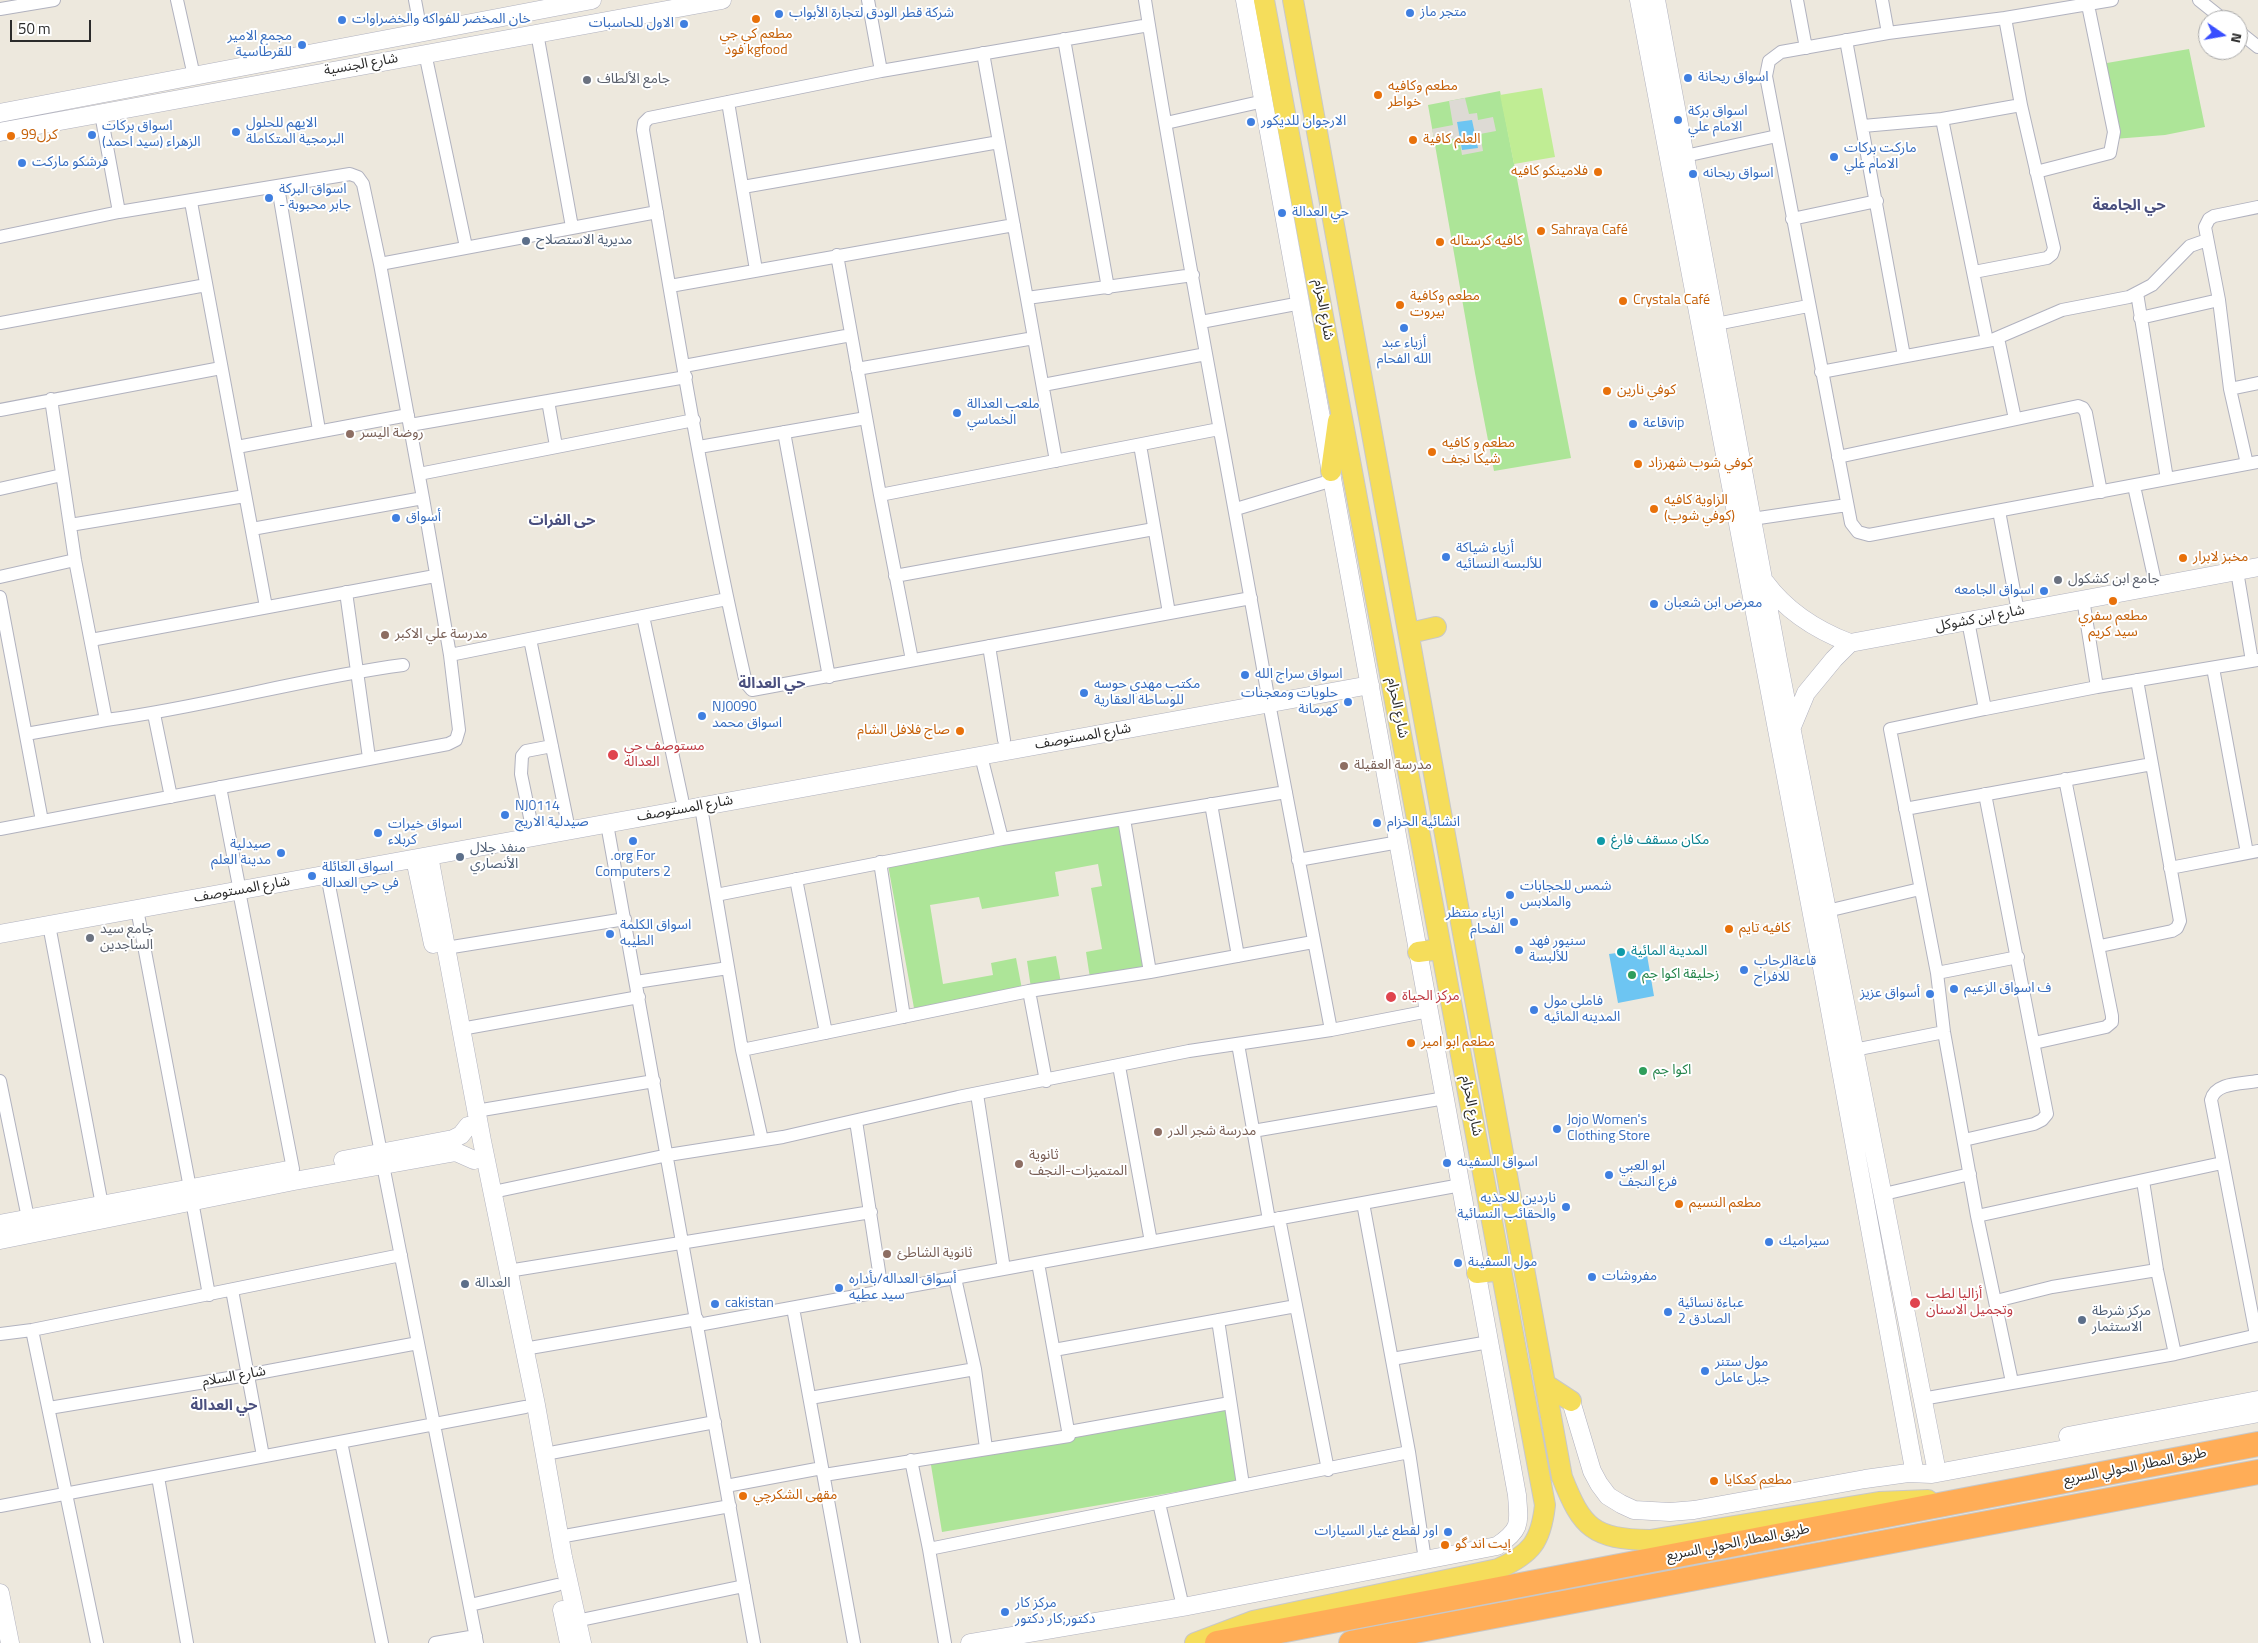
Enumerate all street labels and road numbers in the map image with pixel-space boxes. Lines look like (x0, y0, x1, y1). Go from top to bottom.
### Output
street label: شارع الجنسية (323, 50, 399, 80)
street label: شارع الحزام (1309, 278, 1337, 342)
street label: شارع ابن كشوكل (1934, 602, 2026, 636)
street label: شارع الحزام (1383, 676, 1411, 740)
street label: شارع المستوصف (1034, 720, 1132, 754)
street label: شارع المستوصف (636, 792, 734, 826)
street label: شارع المستوصف (193, 873, 291, 907)
street label: شارع الحزام (1457, 1074, 1485, 1138)
street label: شارع السلام (201, 1363, 267, 1391)
street label: طريق المطار الحولي السريع (2062, 1445, 2208, 1489)
street label: طريق المطار الحولي السريع (1665, 1521, 1811, 1565)

